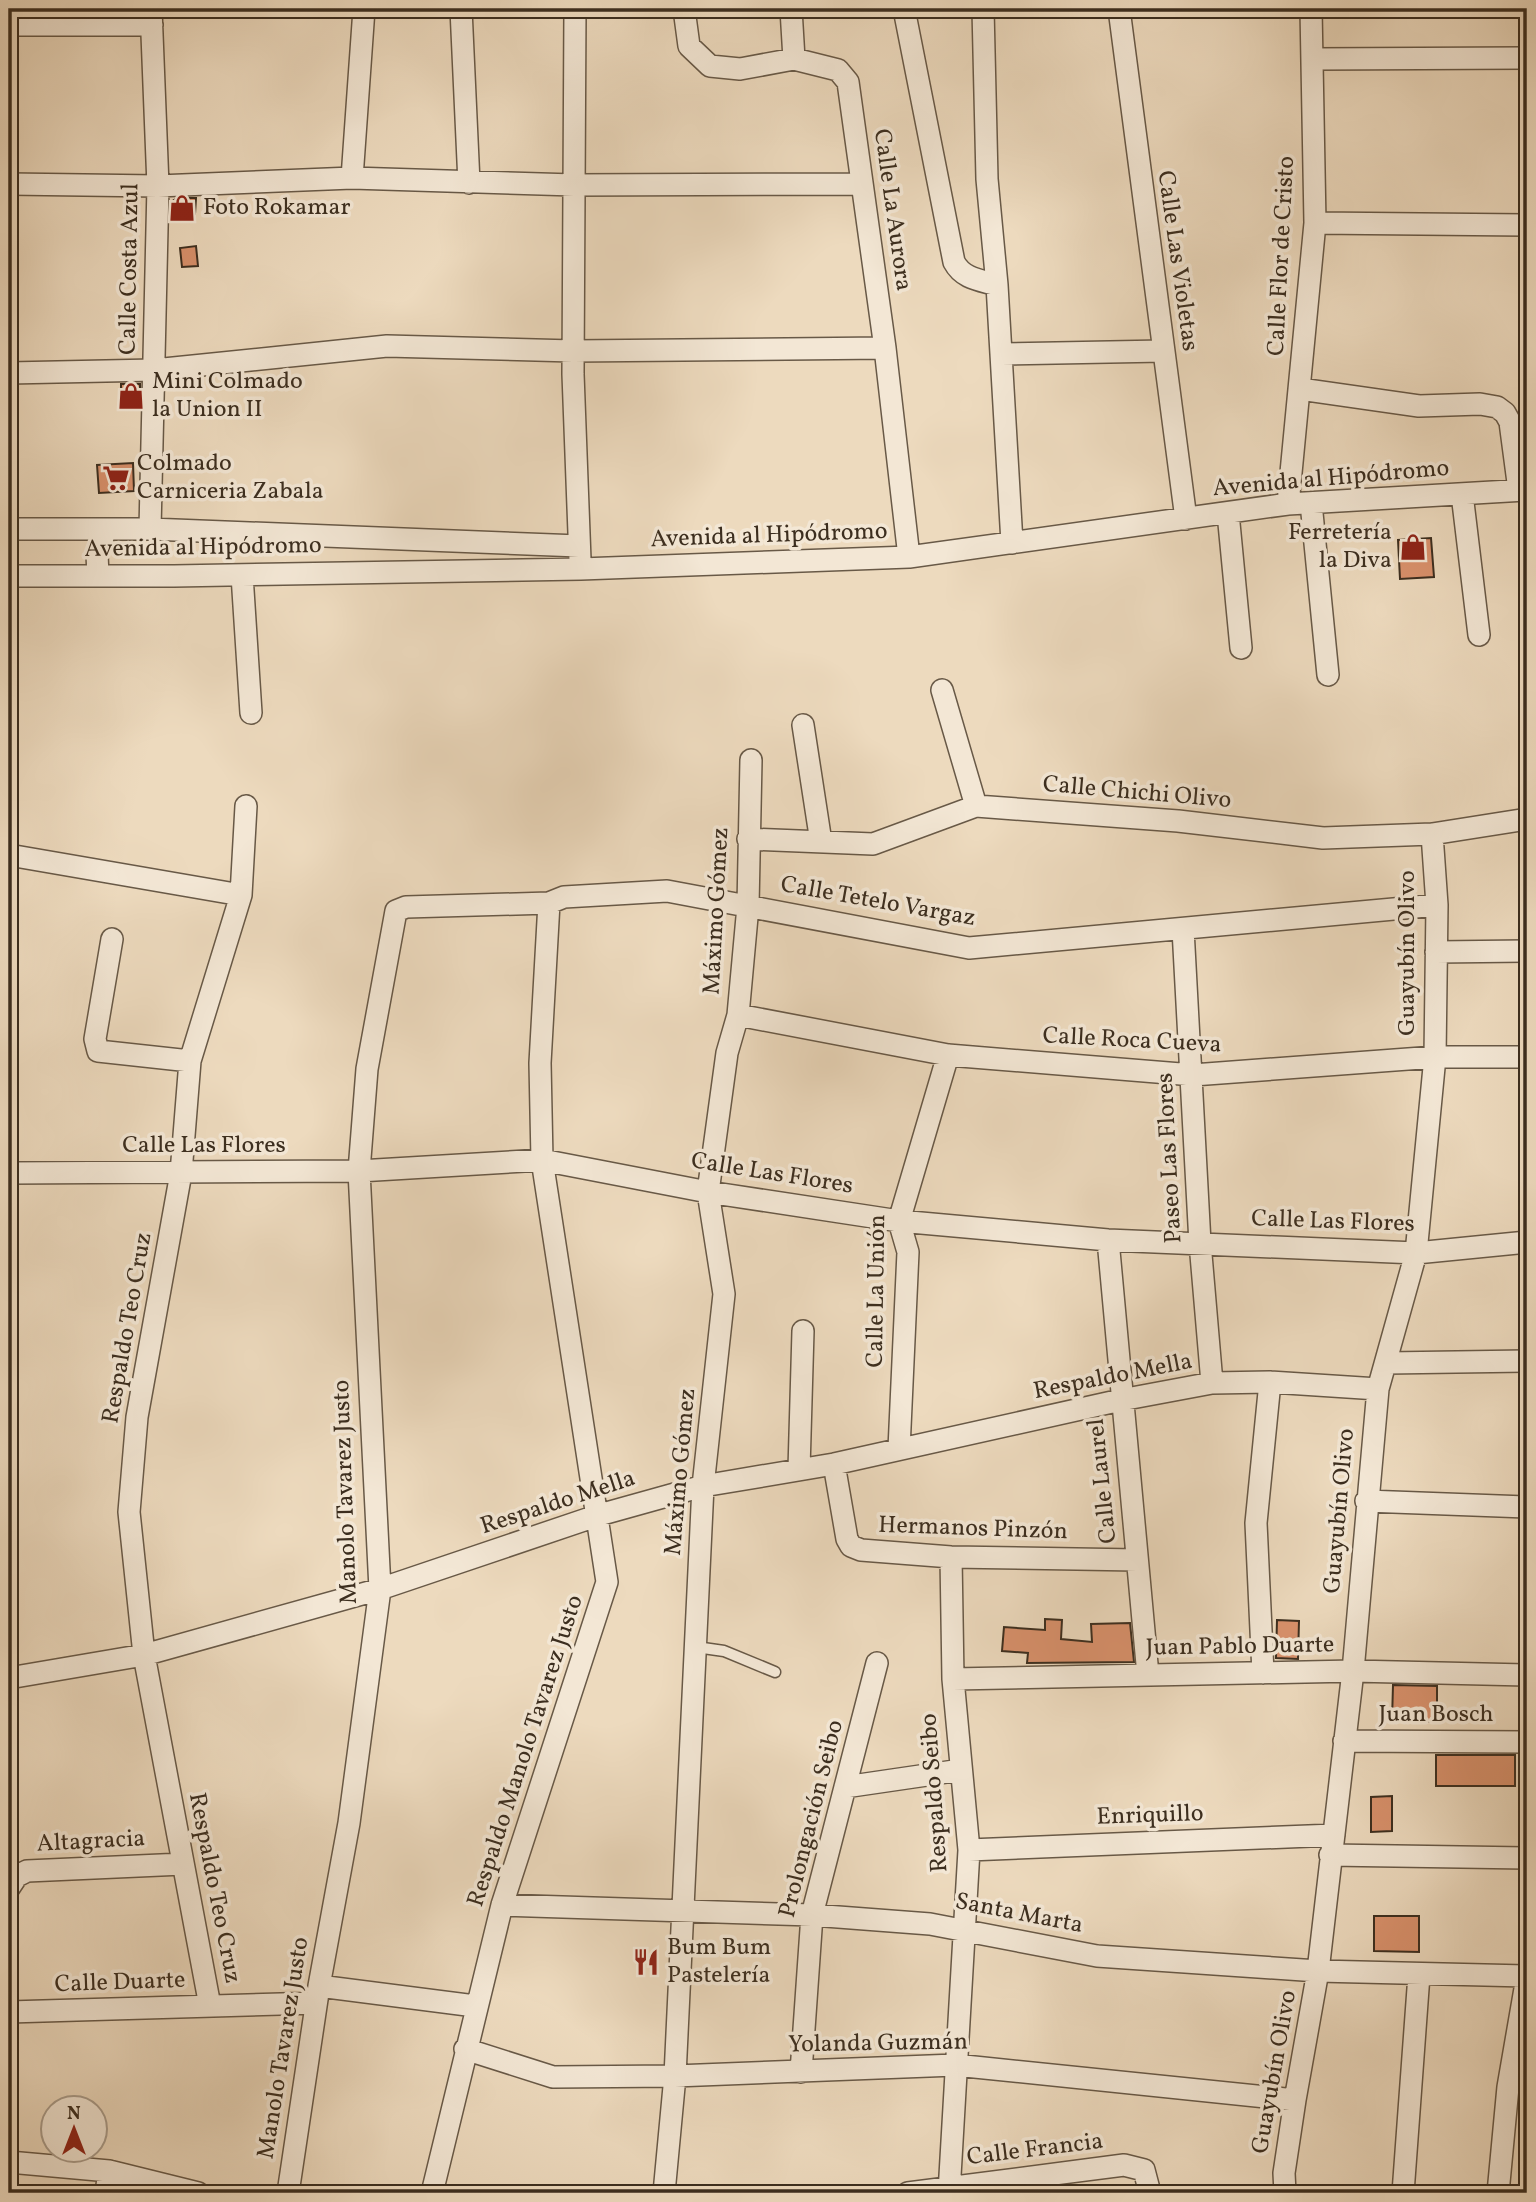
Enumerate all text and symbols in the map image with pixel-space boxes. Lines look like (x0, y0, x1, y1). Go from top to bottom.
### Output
street label: Calle La Aurora (864, 127, 920, 293)
street label: Calle Flor de Cristo (1260, 155, 1304, 357)
street label: Calle Las Violetas (1147, 168, 1207, 354)
street label: Calle Costa Azul (112, 183, 148, 355)
place label: Foto Rokamar (203, 191, 351, 225)
shop icon: Foto Rokamar (167, 193, 197, 223)
place label: Mini Colmado la Union II (152, 365, 303, 427)
shop icon: Mini Colmado la Union II (116, 381, 146, 411)
place label: Colmado Carniceria Zabala (137, 447, 324, 509)
street label: Avenida al Hipódromo (1211, 452, 1451, 506)
supermarket icon: Colmado Carniceria Zabala (101, 463, 131, 493)
street label: Avenida al Hipódromo (650, 515, 888, 557)
place label: Ferretería la Diva (1288, 516, 1392, 578)
street label: Avenida al Hipódromo (84, 529, 322, 567)
shop icon: Ferretería la Diva (1398, 532, 1428, 562)
street label: Calle Chichi Olivo (1041, 768, 1233, 818)
street label: Máximo Gómez (696, 826, 738, 996)
street label: Calle Tetelo Vargaz (778, 868, 978, 936)
street label: Guayubín Olivo (1391, 870, 1425, 1036)
street label: Calle Roca Cueva (1042, 1019, 1222, 1063)
street label: Paseo Las Flores (1149, 1072, 1191, 1244)
street label: Calle Las Flores (122, 1129, 286, 1163)
street label: Calle Las Flores (688, 1144, 856, 1204)
street label: Calle Las Flores (1251, 1202, 1415, 1242)
street label: Calle La Unión (859, 1214, 895, 1368)
street label: Respaldo Teo Cruz (94, 1230, 162, 1426)
street label: Respaldo Mella (1031, 1345, 1195, 1409)
street label: Manolo Tavarez Justo (325, 1379, 367, 1605)
street label: Máximo Gómez (657, 1387, 705, 1557)
street label: Calle Laurel (1080, 1417, 1126, 1545)
street label: Guayubín Olivo (1316, 1427, 1364, 1595)
street label: Respaldo Mella (476, 1462, 640, 1544)
street label: Hermanos Pinzón (878, 1509, 1068, 1549)
street label: Respaldo Manolo Tavarez Justo (459, 1591, 593, 1911)
street label: Juan Pablo Duarte (1145, 1628, 1335, 1666)
street label: Juan Bosch (1379, 1698, 1493, 1732)
street label: Respaldo Seibo (912, 1712, 958, 1874)
street label: Prolongación Seibo (771, 1717, 853, 1921)
street label: Respaldo Teo Cruz (179, 1790, 249, 1986)
street label: Enriquillo (1096, 1797, 1204, 1835)
street label: Altagracia (36, 1822, 146, 1862)
street label: Santa Marta (952, 1885, 1086, 1943)
place label: Bum Bum Pastelería (667, 1931, 771, 1993)
street label: Manolo Tavarez Justo (250, 1934, 318, 2162)
restaurant icon: Bum Bum Pastelería (631, 1947, 661, 1977)
street label: Calle Duarte (54, 1964, 186, 2002)
street label: Guayubín Olivo (1244, 1988, 1306, 2156)
street label: Yolanda Guzmán (788, 2025, 968, 2063)
north arrow (38, 2094, 108, 2164)
text: N (67, 2101, 81, 2127)
street label: Calle Francia (965, 2125, 1105, 2175)

